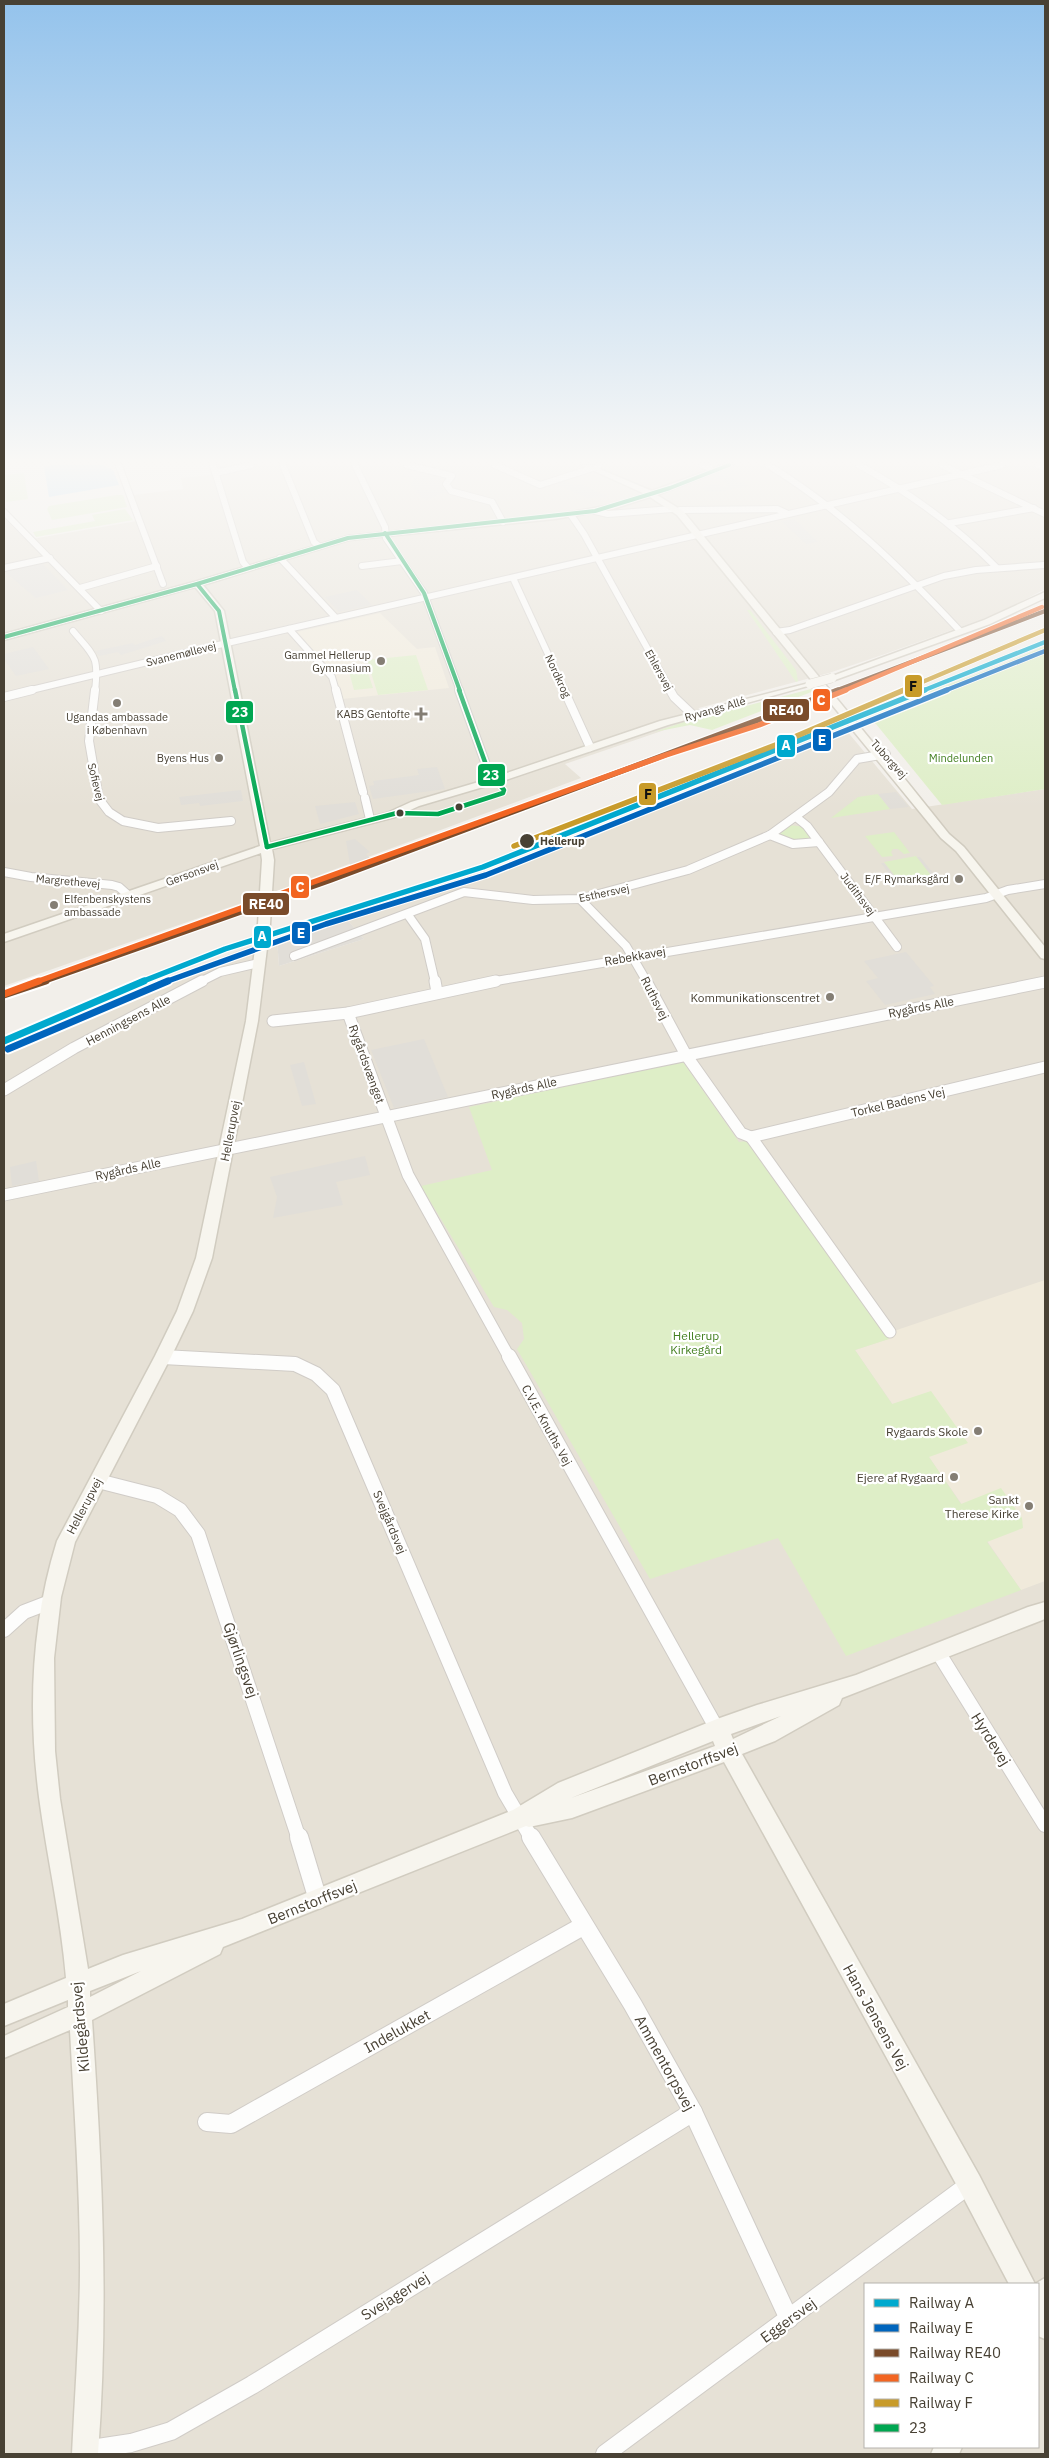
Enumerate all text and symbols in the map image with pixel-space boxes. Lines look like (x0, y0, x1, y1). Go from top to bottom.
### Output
street label: Svanemøllevej (145, 639, 217, 669)
street label: Ehlersvej (642, 647, 676, 693)
place label: Gammel Hellerup Gymnasium (284, 648, 371, 675)
street label: Nordkrog (542, 652, 574, 700)
marker: Gammel Hellerup Gymnasium (375, 655, 387, 667)
line badge: F (904, 674, 923, 698)
text: F (909, 677, 917, 695)
line badge: C (812, 688, 831, 712)
text: C (816, 691, 826, 709)
street label: Ryvangs Allé (683, 694, 747, 724)
marker: Ugandas ambassade i København (111, 697, 123, 709)
line badge: RE40 (762, 698, 810, 722)
line badge: 23 (225, 700, 254, 724)
text: RE40 (769, 701, 803, 719)
text: 23 (232, 703, 248, 721)
place label: KABS Gentofte (337, 707, 410, 721)
marker: KABS Gentofte (414, 707, 428, 721)
place label: Ugandas ambassade i København (66, 710, 168, 737)
line badge: E (812, 728, 832, 752)
text: E (818, 731, 826, 749)
line badge: A (776, 734, 796, 758)
text: A (781, 736, 791, 754)
street label: Tuborgvej (868, 736, 910, 782)
place label: Byens Hus (157, 751, 209, 765)
park label: Mindelunden (929, 751, 993, 765)
marker: Byens Hus (213, 752, 225, 764)
street label: Sofievej (85, 761, 107, 803)
line badge: 23 (477, 763, 506, 787)
text: 23 (483, 766, 499, 784)
line badge: F (638, 782, 657, 806)
text: F (644, 785, 652, 803)
unlabelled marker (454, 802, 464, 812)
unlabelled marker (395, 808, 405, 818)
marker: Hellerup (518, 832, 536, 850)
place label: Hellerup (540, 834, 585, 848)
street label: Gersonsvej (164, 857, 220, 889)
street label: Judithsvej (837, 870, 879, 918)
street label: Margrethevej (35, 871, 101, 891)
place label: E/F Rymarksgård (865, 872, 949, 886)
marker: E/F Rymarksgård (953, 873, 965, 885)
line badge: C (290, 875, 310, 899)
text: C (295, 878, 305, 896)
street label: Esthersvej (577, 881, 631, 905)
place label: Elfenbenskystens ambassade (64, 892, 151, 919)
line badge: RE40 (242, 892, 290, 916)
text: RE40 (249, 895, 283, 913)
marker: Elfenbenskystens ambassade (48, 899, 60, 911)
line badge: E (291, 921, 311, 945)
text: E (297, 924, 305, 942)
line badge: A (253, 925, 272, 949)
text: A (257, 927, 267, 945)
street label: Rebekkavej (603, 943, 667, 969)
street label: Ruthsvej (638, 974, 672, 1022)
place label: Kommunikationscentret (690, 990, 820, 1005)
street label: Henningsens Alle (83, 991, 173, 1049)
marker: Kommunikationscentret (824, 991, 836, 1003)
street label: Rygårds Alle (887, 993, 956, 1021)
street label: Rygårdsvænget (346, 1022, 388, 1106)
street label: Rygårds Alle (490, 1074, 559, 1102)
street label: Torkel Badens Vej (850, 1084, 946, 1120)
street label: Hellerupvej (217, 1099, 243, 1163)
street label: Rygårds Alle (94, 1155, 163, 1183)
park label: Hellerup Kirkegård (670, 1328, 722, 1357)
street label: C.V.E. Knuths Vej (519, 1382, 575, 1468)
place label: Rygaards Skole (886, 1424, 968, 1439)
marker: Rygaards Skole (972, 1425, 984, 1437)
place label: Ejere af Rygaard (857, 1470, 944, 1485)
marker: Ejere af Rygaard (948, 1471, 960, 1483)
street label: Hellerupvej (63, 1475, 105, 1537)
street label: Svejgårdsvej (370, 1488, 410, 1556)
place label: Sankt Therese Kirke (945, 1492, 1019, 1521)
marker: Sankt Therese Kirke (1023, 1500, 1035, 1512)
street label: Gjørlingsvej (219, 1620, 263, 1700)
street label: Hyrdevej (967, 1709, 1015, 1769)
street label: Bernstorffsvej (645, 1738, 741, 1790)
street label: Bernstorffsvej (265, 1875, 359, 1929)
street label: Hans Jensens Vej (839, 1961, 913, 2073)
street label: Kildegårdsvej (67, 1981, 93, 2073)
street label: Indelukket (360, 2005, 434, 2057)
street label: Ammentorpsvej (631, 2012, 699, 2114)
street label: Svejagervej (357, 2268, 433, 2324)
legend (864, 2283, 1039, 2448)
street label: Eggersvej (756, 2293, 820, 2347)
text: Railway A (909, 2293, 975, 2312)
text: Railway E (909, 2318, 973, 2337)
text: Railway RE40 (909, 2343, 1001, 2362)
text: Railway C (909, 2368, 974, 2387)
text: Railway F (909, 2393, 973, 2412)
text: 23 (909, 2418, 927, 2437)

